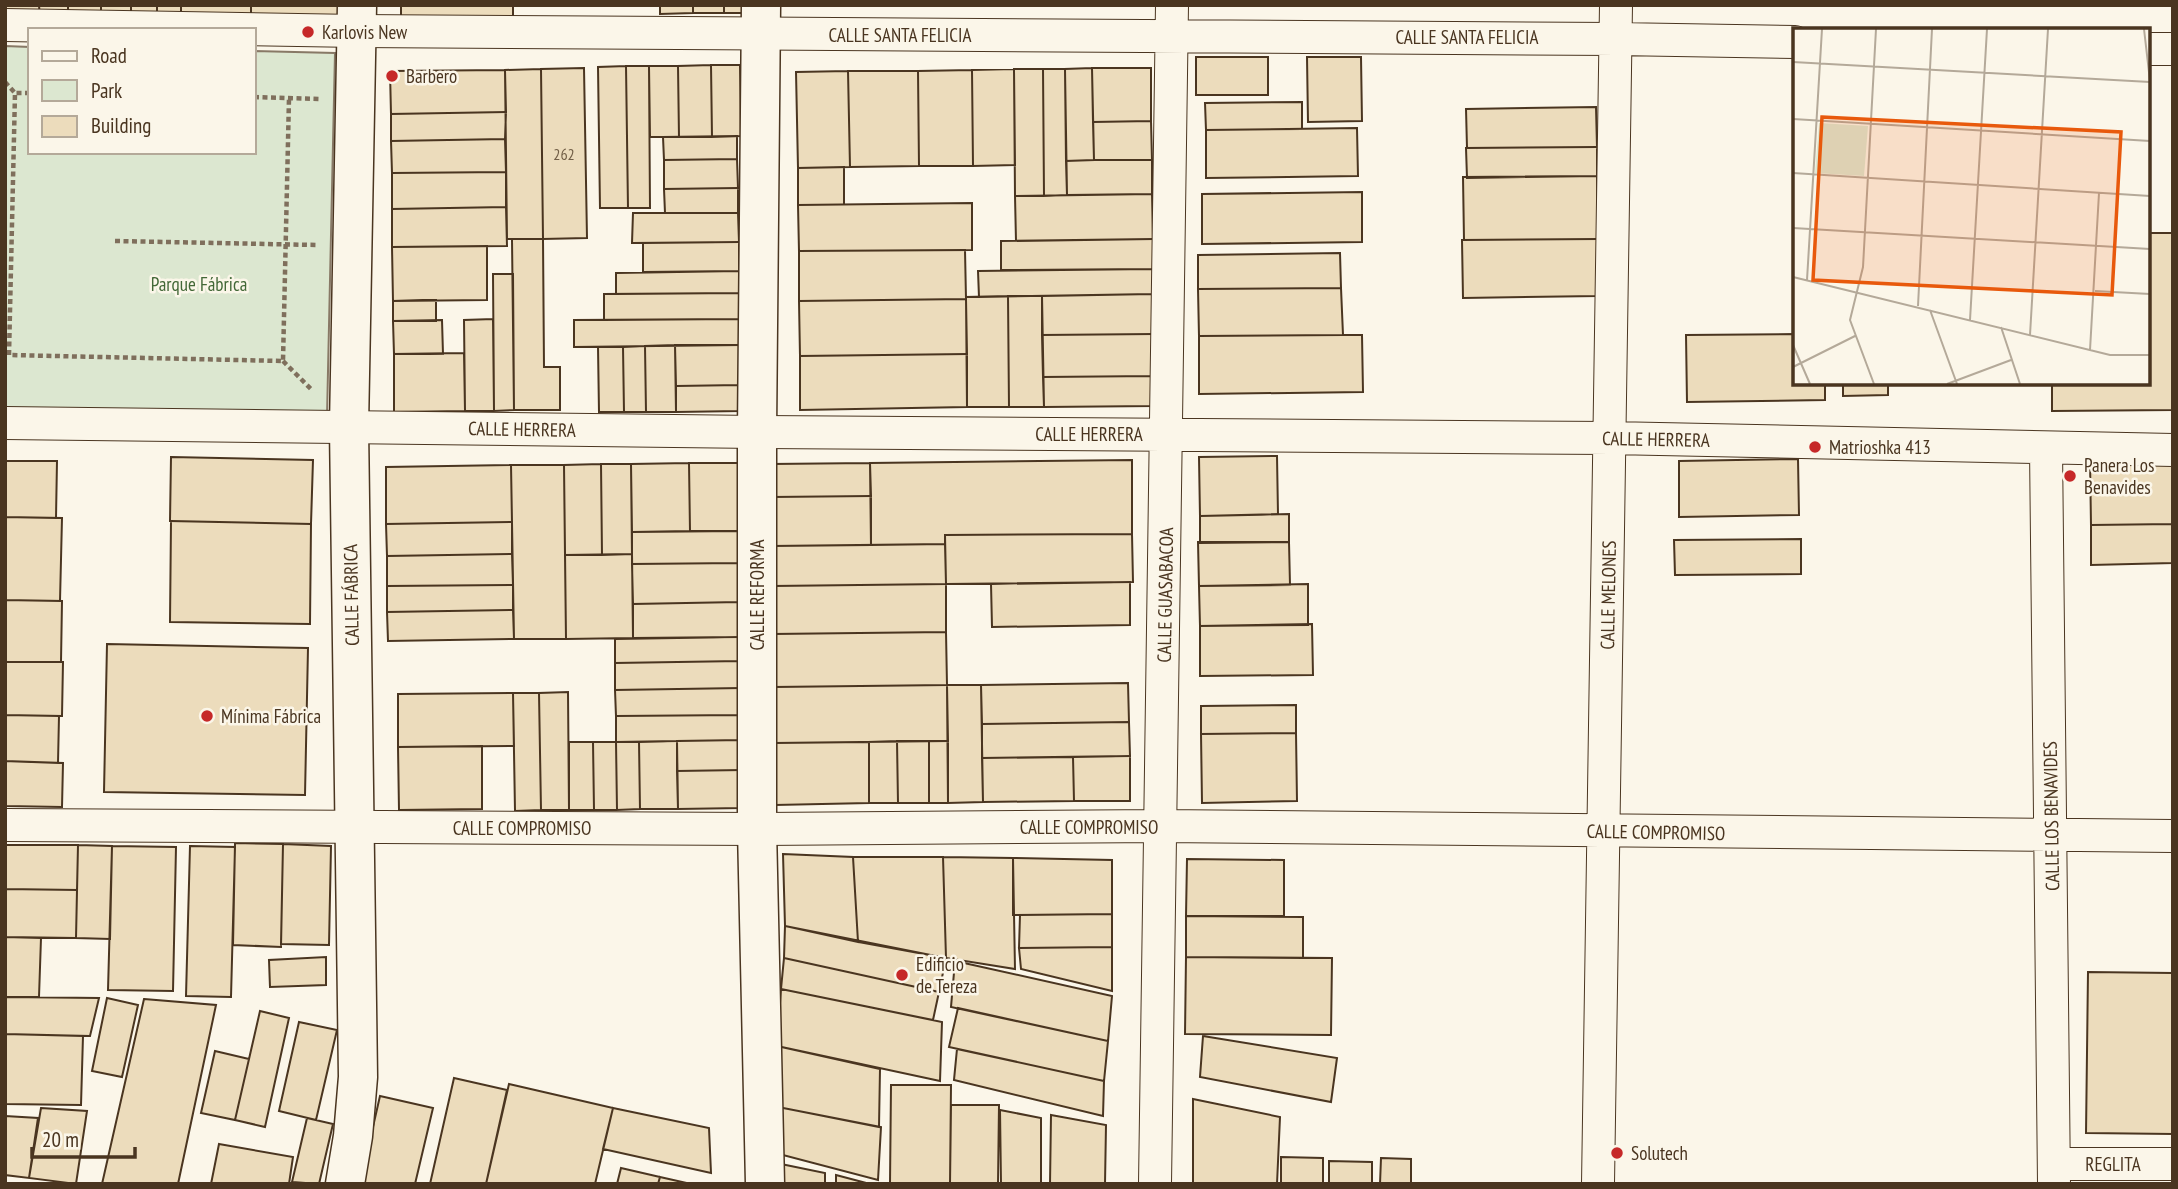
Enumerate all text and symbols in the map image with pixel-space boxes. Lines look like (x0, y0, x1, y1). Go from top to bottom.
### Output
place label: Karlovis New (322, 20, 408, 44)
street label: CALLE SANTA FELICIA (829, 23, 971, 47)
marker: Karlovis New (300, 24, 316, 40)
street label: CALLE SANTA FELICIA (1396, 25, 1538, 49)
legend (28, 28, 256, 154)
inset map (1793, 28, 2150, 385)
text: Road (91, 42, 127, 69)
place label: Barbero (406, 64, 457, 88)
marker: Barbero (384, 68, 400, 84)
text: Park (91, 77, 122, 104)
text: Building (91, 112, 151, 139)
house number: 262 (553, 144, 575, 164)
park label: Parque Fábrica (151, 272, 247, 296)
street label: CALLE HERRERA (468, 416, 576, 442)
street label: CALLE HERRERA (1035, 422, 1143, 446)
street label: CALLE HERRERA (1602, 426, 1710, 452)
place label: Matrioshka 413 (1829, 435, 1931, 459)
marker: Matrioshka 413 (1807, 439, 1823, 455)
place label: Panera Los Benavides (2084, 453, 2154, 499)
marker: Panera Los Benavides (2062, 468, 2078, 484)
street label: CALLE GUASABACOA (1152, 527, 1178, 663)
street label: CALLE REFORMA (745, 540, 769, 650)
street label: CALLE MELONES (1595, 540, 1621, 650)
street label: CALLE FÁBRICA (338, 544, 364, 646)
place label: Mínima Fábrica (221, 704, 321, 728)
marker: Mínima Fábrica (199, 708, 215, 724)
street label: CALLE LOS BENAVIDES (2038, 741, 2064, 891)
street label: CALLE COMPROMISO (1020, 815, 1158, 839)
street label: CALLE COMPROMISO (453, 816, 591, 840)
street label: CALLE COMPROMISO (1586, 819, 1726, 845)
place label: Edificio de Tereza (916, 952, 977, 998)
marker: Edificio de Tereza (894, 967, 910, 983)
scale bar (32, 1116, 135, 1160)
text: 20 m (42, 1126, 79, 1153)
place label: Solutech (1631, 1141, 1688, 1165)
marker: Solutech (1609, 1145, 1625, 1161)
street label: REGLITA (2085, 1152, 2141, 1176)

